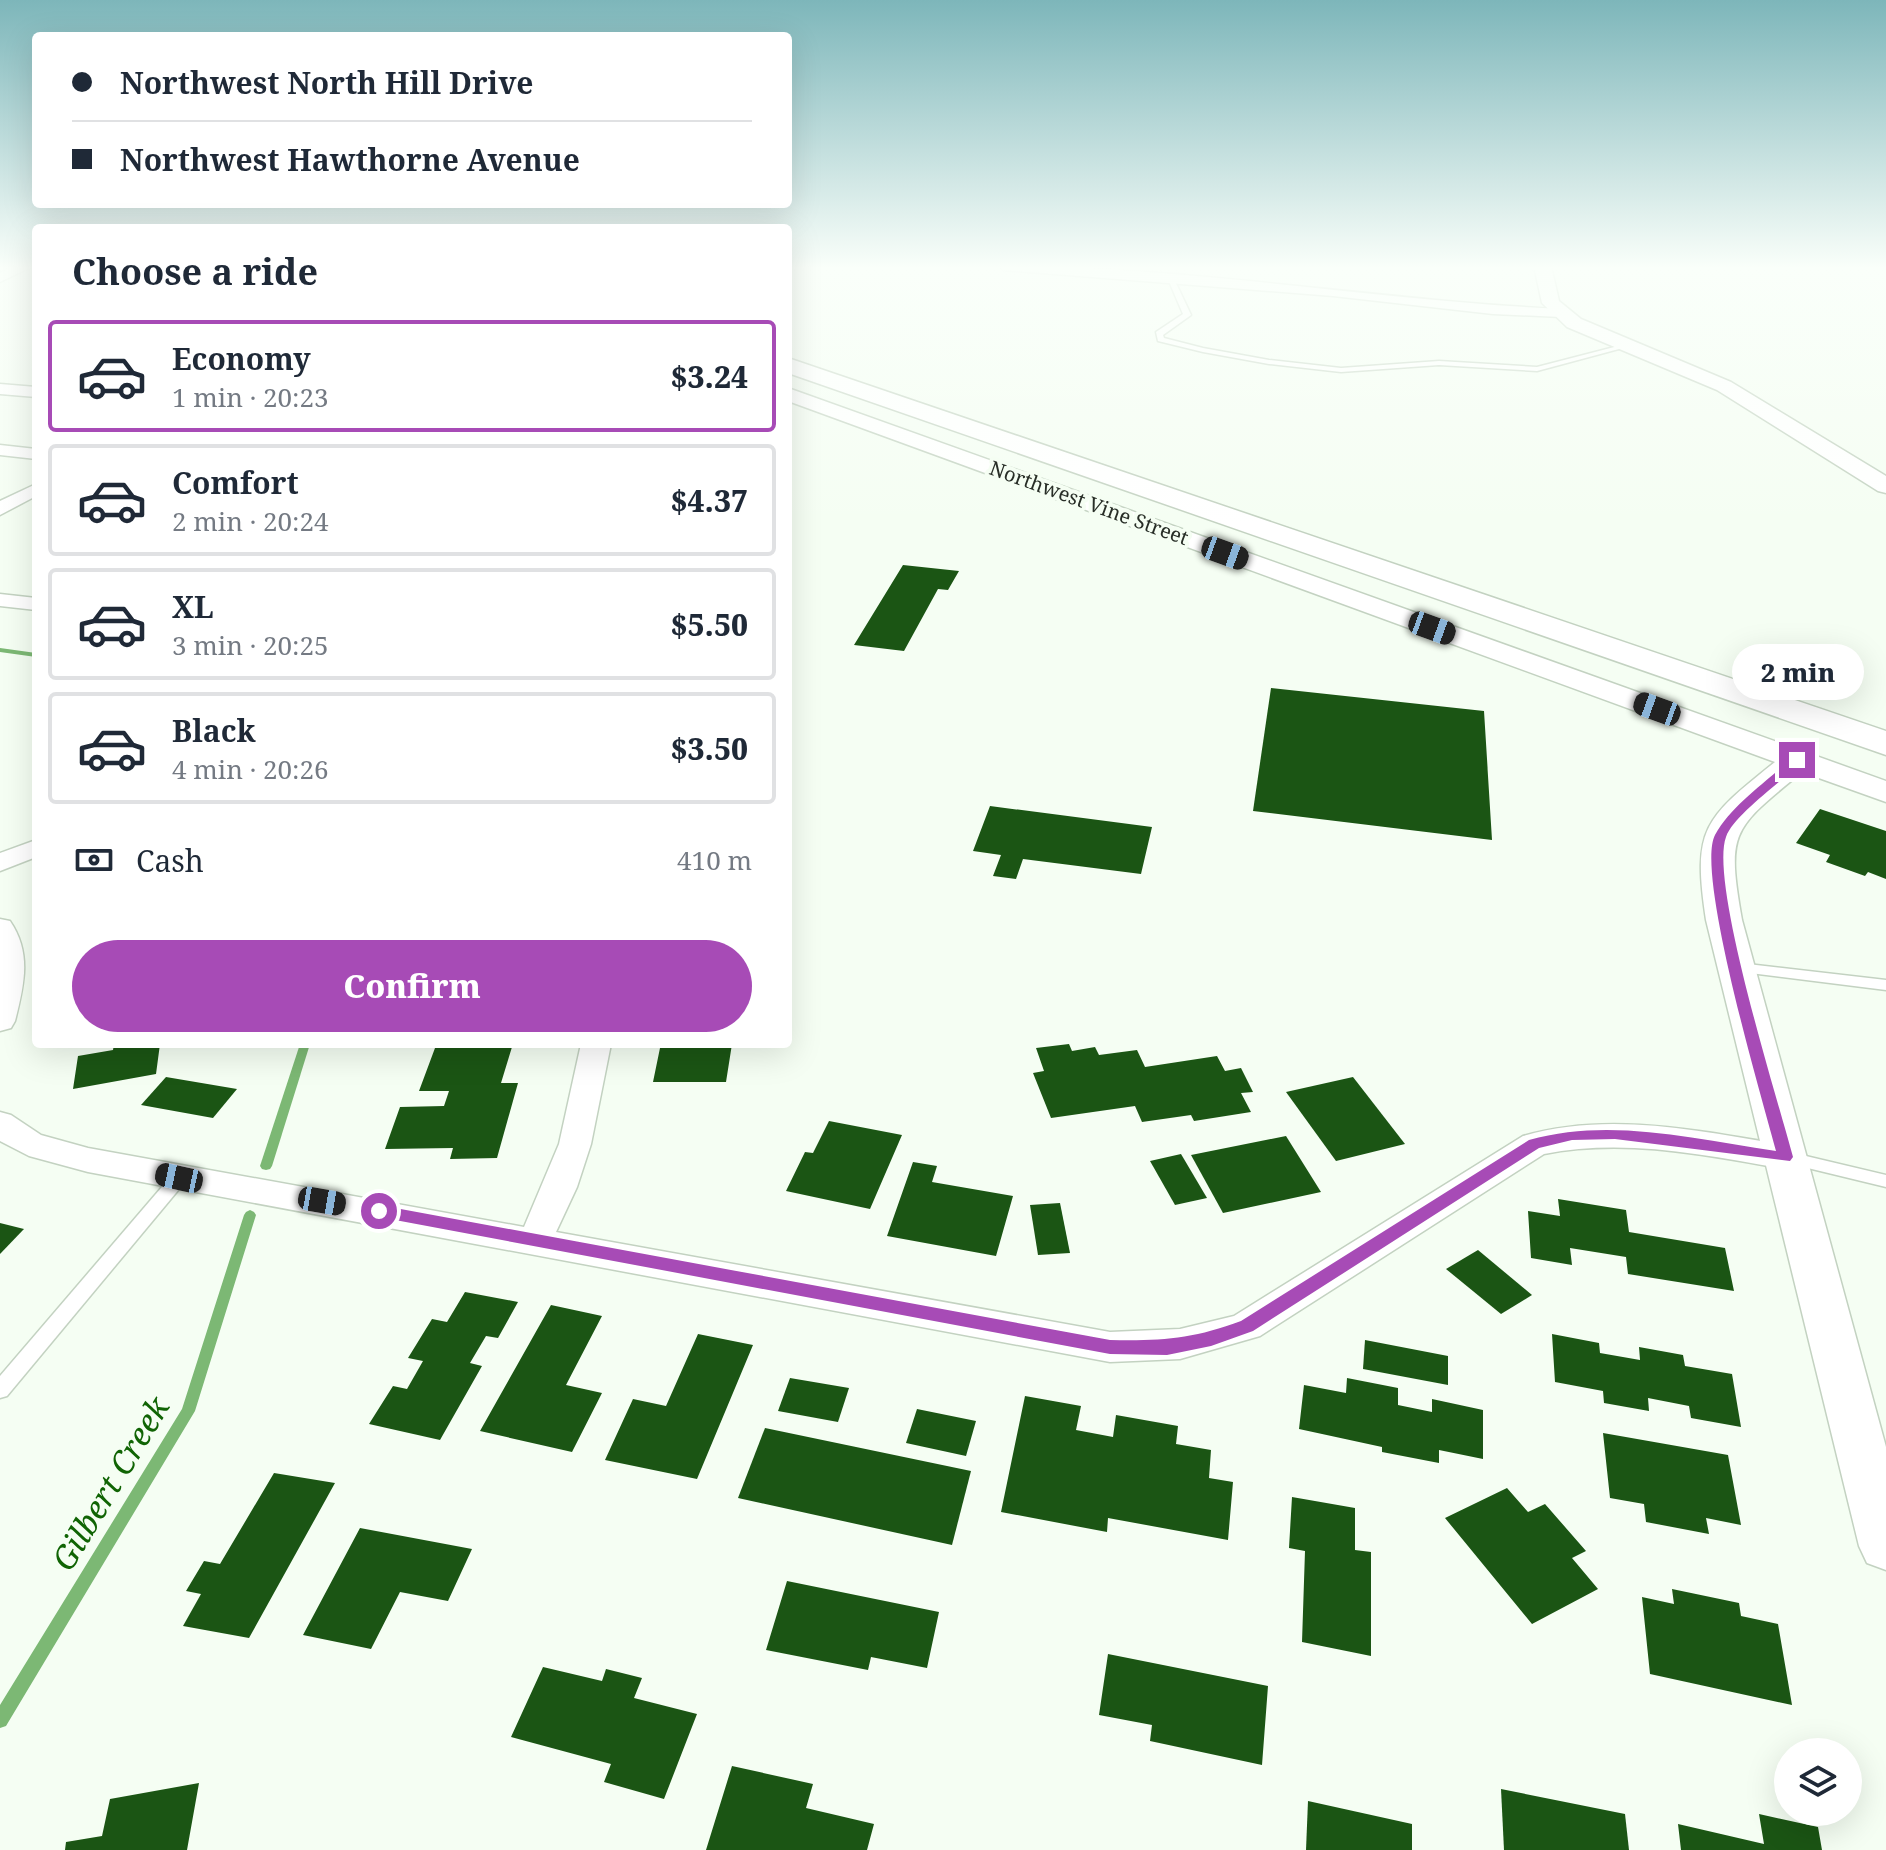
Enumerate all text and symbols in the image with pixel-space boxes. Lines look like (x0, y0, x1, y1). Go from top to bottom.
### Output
text: Northwest North Hill Drive (120, 62, 534, 103)
text: Northwest Hawthorne Avenue (120, 139, 580, 180)
text: Choose a ride (72, 247, 318, 296)
text: Economy (172, 338, 311, 379)
icon: car (76, 340, 148, 412)
text: $3.24 (671, 356, 748, 397)
text: 1 min · 20:23 (172, 379, 329, 415)
street label: Northwest Vine Street (986, 454, 1192, 551)
text: Comfort (172, 462, 299, 503)
icon: car (76, 464, 148, 536)
text: $4.37 (671, 480, 748, 521)
text: 2 min · 20:24 (172, 503, 329, 539)
car (1198, 534, 1252, 572)
text: XL (172, 586, 214, 627)
icon: car (76, 588, 148, 660)
text: $5.50 (671, 604, 748, 645)
car (1405, 609, 1459, 647)
text: 3 min · 20:25 (172, 627, 329, 663)
callout: 2 min (1731, 644, 1863, 700)
text: 2 min (1761, 654, 1835, 690)
car (1630, 690, 1684, 728)
text: Black (172, 710, 256, 751)
icon: car (76, 712, 148, 784)
text: $3.50 (671, 728, 748, 769)
route end (1779, 742, 1815, 778)
text: 4 min · 20:26 (172, 751, 329, 787)
icon: cash (72, 838, 116, 882)
text: Cash (136, 840, 204, 881)
text: 410 m (677, 842, 752, 878)
button: Confirm (72, 940, 752, 1032)
car (153, 1161, 205, 1195)
car (296, 1185, 348, 1217)
route start (361, 1193, 397, 1229)
water label: Gilbert Creek (41, 1387, 179, 1578)
map controls (1774, 1738, 1862, 1826)
button: layers (1774, 1738, 1862, 1826)

